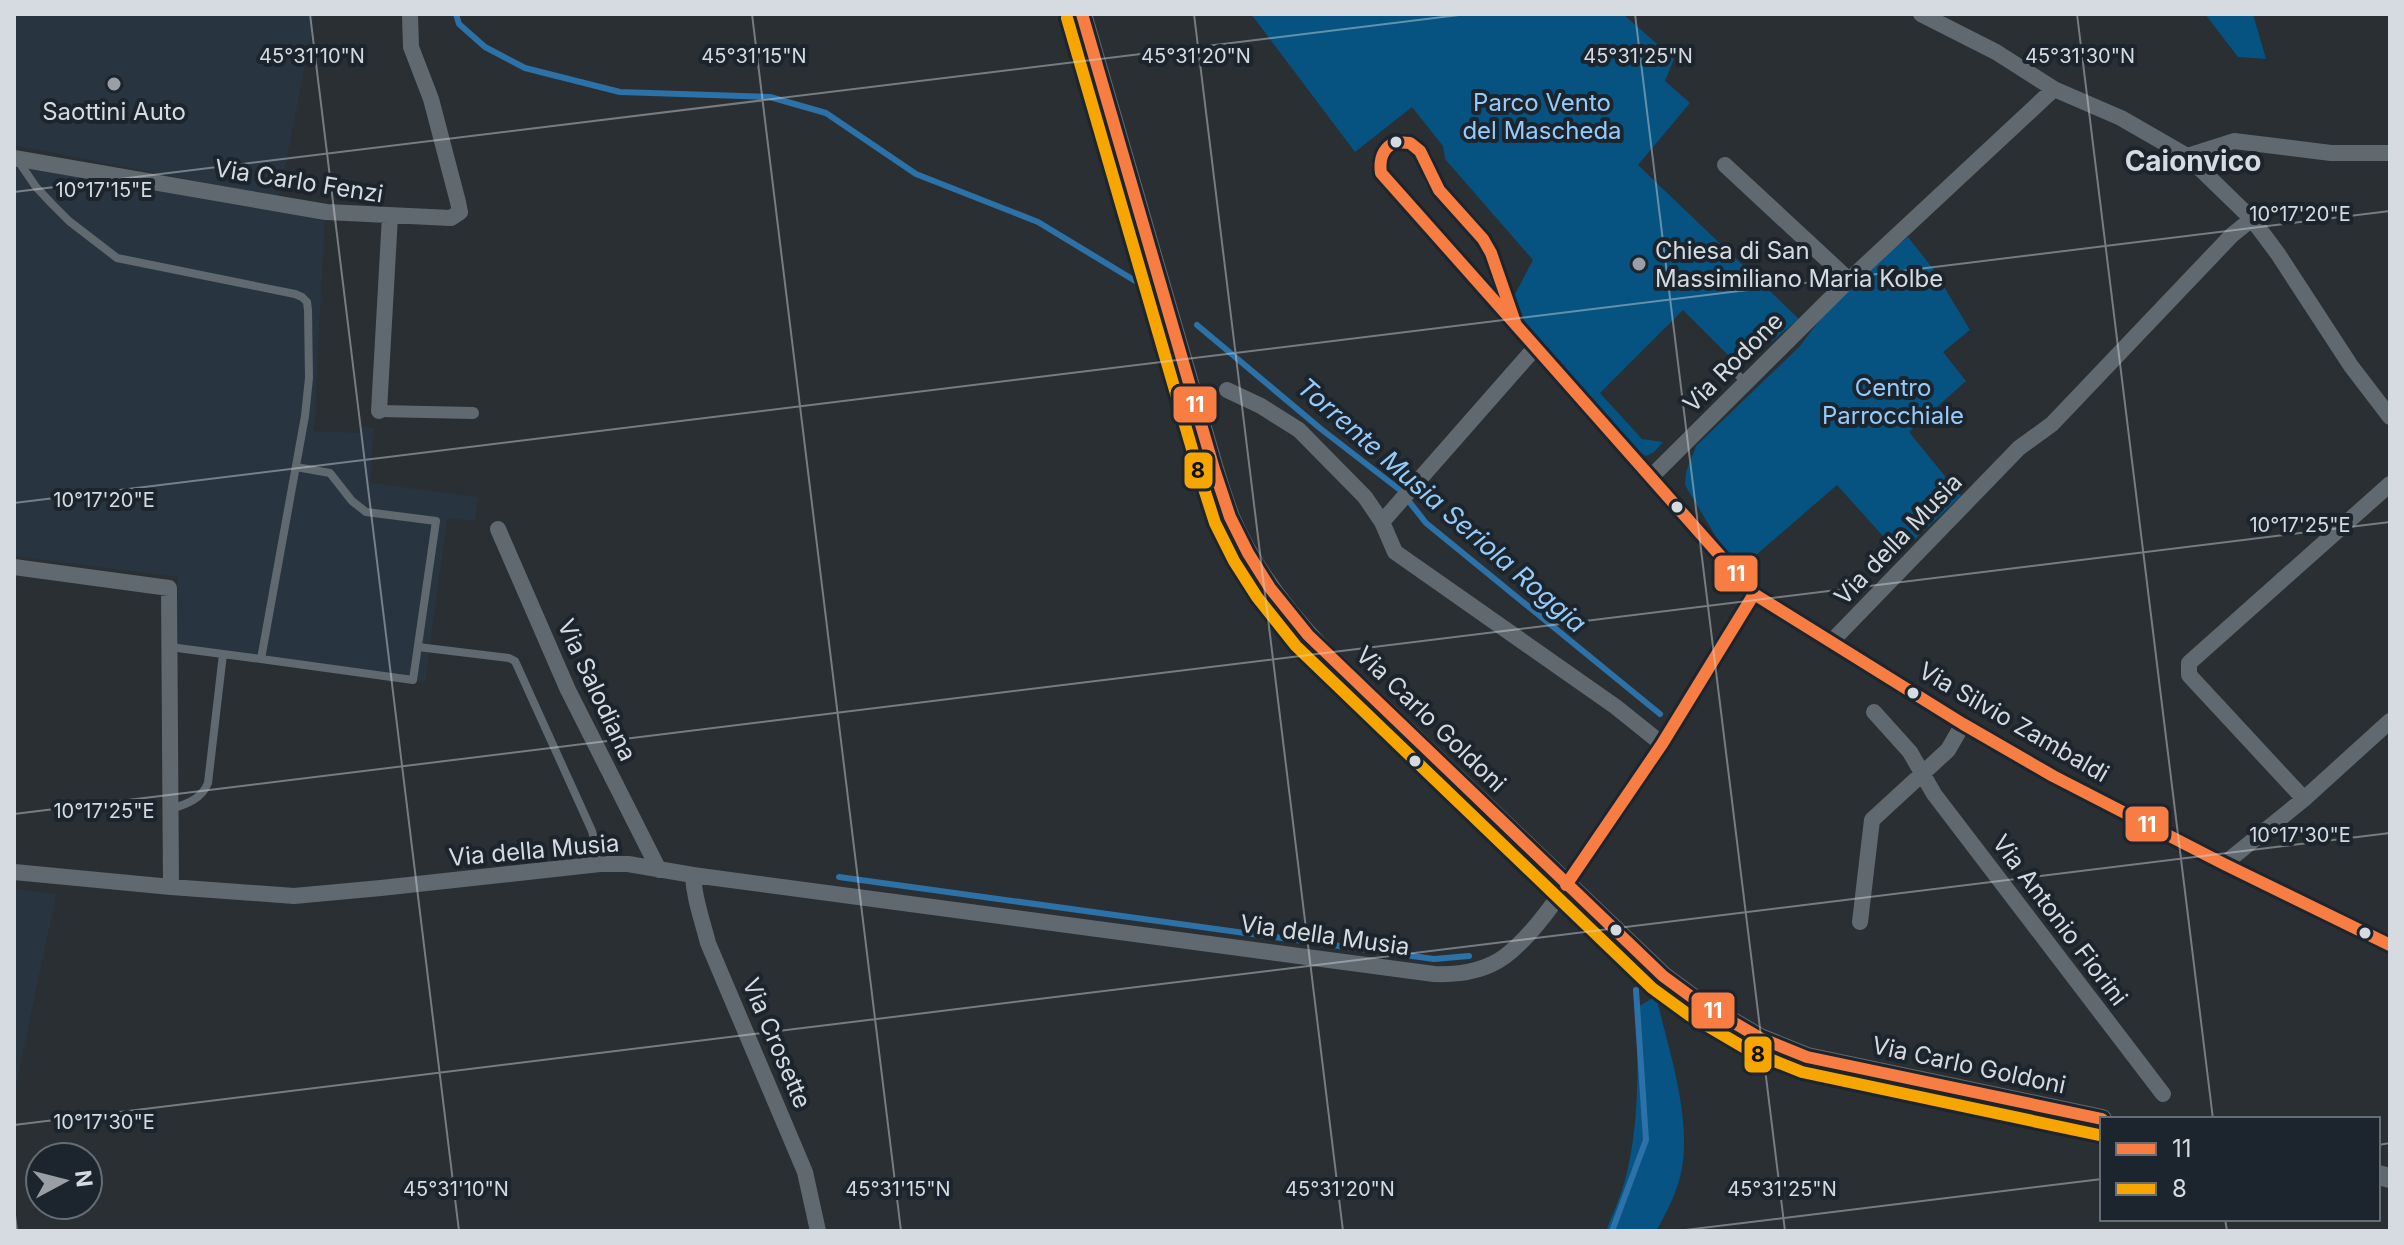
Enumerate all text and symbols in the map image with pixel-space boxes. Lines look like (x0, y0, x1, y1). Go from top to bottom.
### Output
text: 45°31'10"N (259, 44, 365, 68)
text: 45°31'15"N (701, 44, 807, 68)
text: 45°31'20"N (1141, 44, 1251, 68)
text: 45°31'25"N (1583, 44, 1693, 68)
text: 45°31'30"N (2025, 44, 2135, 68)
marker: Saottini Auto (105, 75, 123, 93)
park label: Parco Vento del Mascheda (1462, 88, 1622, 145)
place label: Saottini Auto (42, 97, 186, 126)
unlabelled marker (1388, 134, 1404, 150)
district label: Caionvico (2125, 144, 2261, 178)
street label: Via Carlo Fenzi (213, 153, 385, 209)
text: 10°17'15"E (56, 178, 152, 202)
text: 10°17'20"E (2249, 202, 2351, 226)
place label: Chiesa di San Massimiliano Maria Kolbe (1655, 236, 1943, 293)
marker: Chiesa di San Massimiliano Maria Kolbe (1630, 255, 1648, 273)
street label: Via Rodone (1677, 306, 1789, 418)
water label: Torrente Musia Seriola Roggia (1291, 371, 1593, 639)
park label: Centro Parrocchiale (1822, 373, 1964, 430)
line badge: 11 (1172, 385, 1218, 424)
text: 11 (1186, 391, 1204, 417)
line badge: 8 (1183, 451, 1214, 490)
text: 8 (1191, 457, 1205, 483)
street label: Via della Musia (1828, 467, 1968, 611)
text: 10°17'20"E (53, 488, 155, 512)
unlabelled marker (1669, 499, 1685, 515)
text: 10°17'25"E (2249, 513, 2351, 537)
line badge: 11 (1713, 554, 1759, 593)
text: 11 (1727, 560, 1745, 586)
street label: Via Salodiana (551, 614, 643, 766)
street label: Via Carlo Goldoni (1350, 640, 1512, 798)
street label: Via Silvio Zambaldi (1914, 656, 2114, 788)
unlabelled marker (1905, 685, 1921, 701)
unlabelled marker (1407, 753, 1423, 769)
text: 10°17'25"E (53, 799, 155, 823)
line badge: 11 (2124, 805, 2170, 843)
text: 11 (2138, 811, 2156, 837)
text: 10°17'30"E (2249, 823, 2351, 847)
street label: Via della Musia (448, 828, 620, 872)
street label: Via Antonio Fiorini (1986, 829, 2134, 1011)
street label: Via della Musia (1238, 909, 1412, 961)
unlabelled marker (1608, 922, 1624, 938)
unlabelled marker (2357, 925, 2373, 941)
street label: Via Crosette (737, 973, 817, 1113)
line badge: 11 (1690, 991, 1736, 1030)
text: 11 (1704, 997, 1722, 1023)
street label: Via Carlo Goldoni (1870, 1030, 2068, 1100)
line badge: 8 (1743, 1035, 1773, 1074)
text: 8 (1751, 1041, 1765, 1067)
text: 10°17'30"E (53, 1110, 155, 1134)
legend (2100, 1117, 2380, 1221)
text: 11 (2172, 1134, 2192, 1163)
north arrow (24, 1141, 104, 1221)
text: N (70, 1169, 98, 1188)
text: 8 (2172, 1174, 2187, 1203)
text: 45°31'10"N (403, 1177, 509, 1201)
text: 45°31'15"N (845, 1177, 951, 1201)
text: 45°31'20"N (1285, 1177, 1395, 1201)
text: 45°31'25"N (1727, 1177, 1837, 1201)

